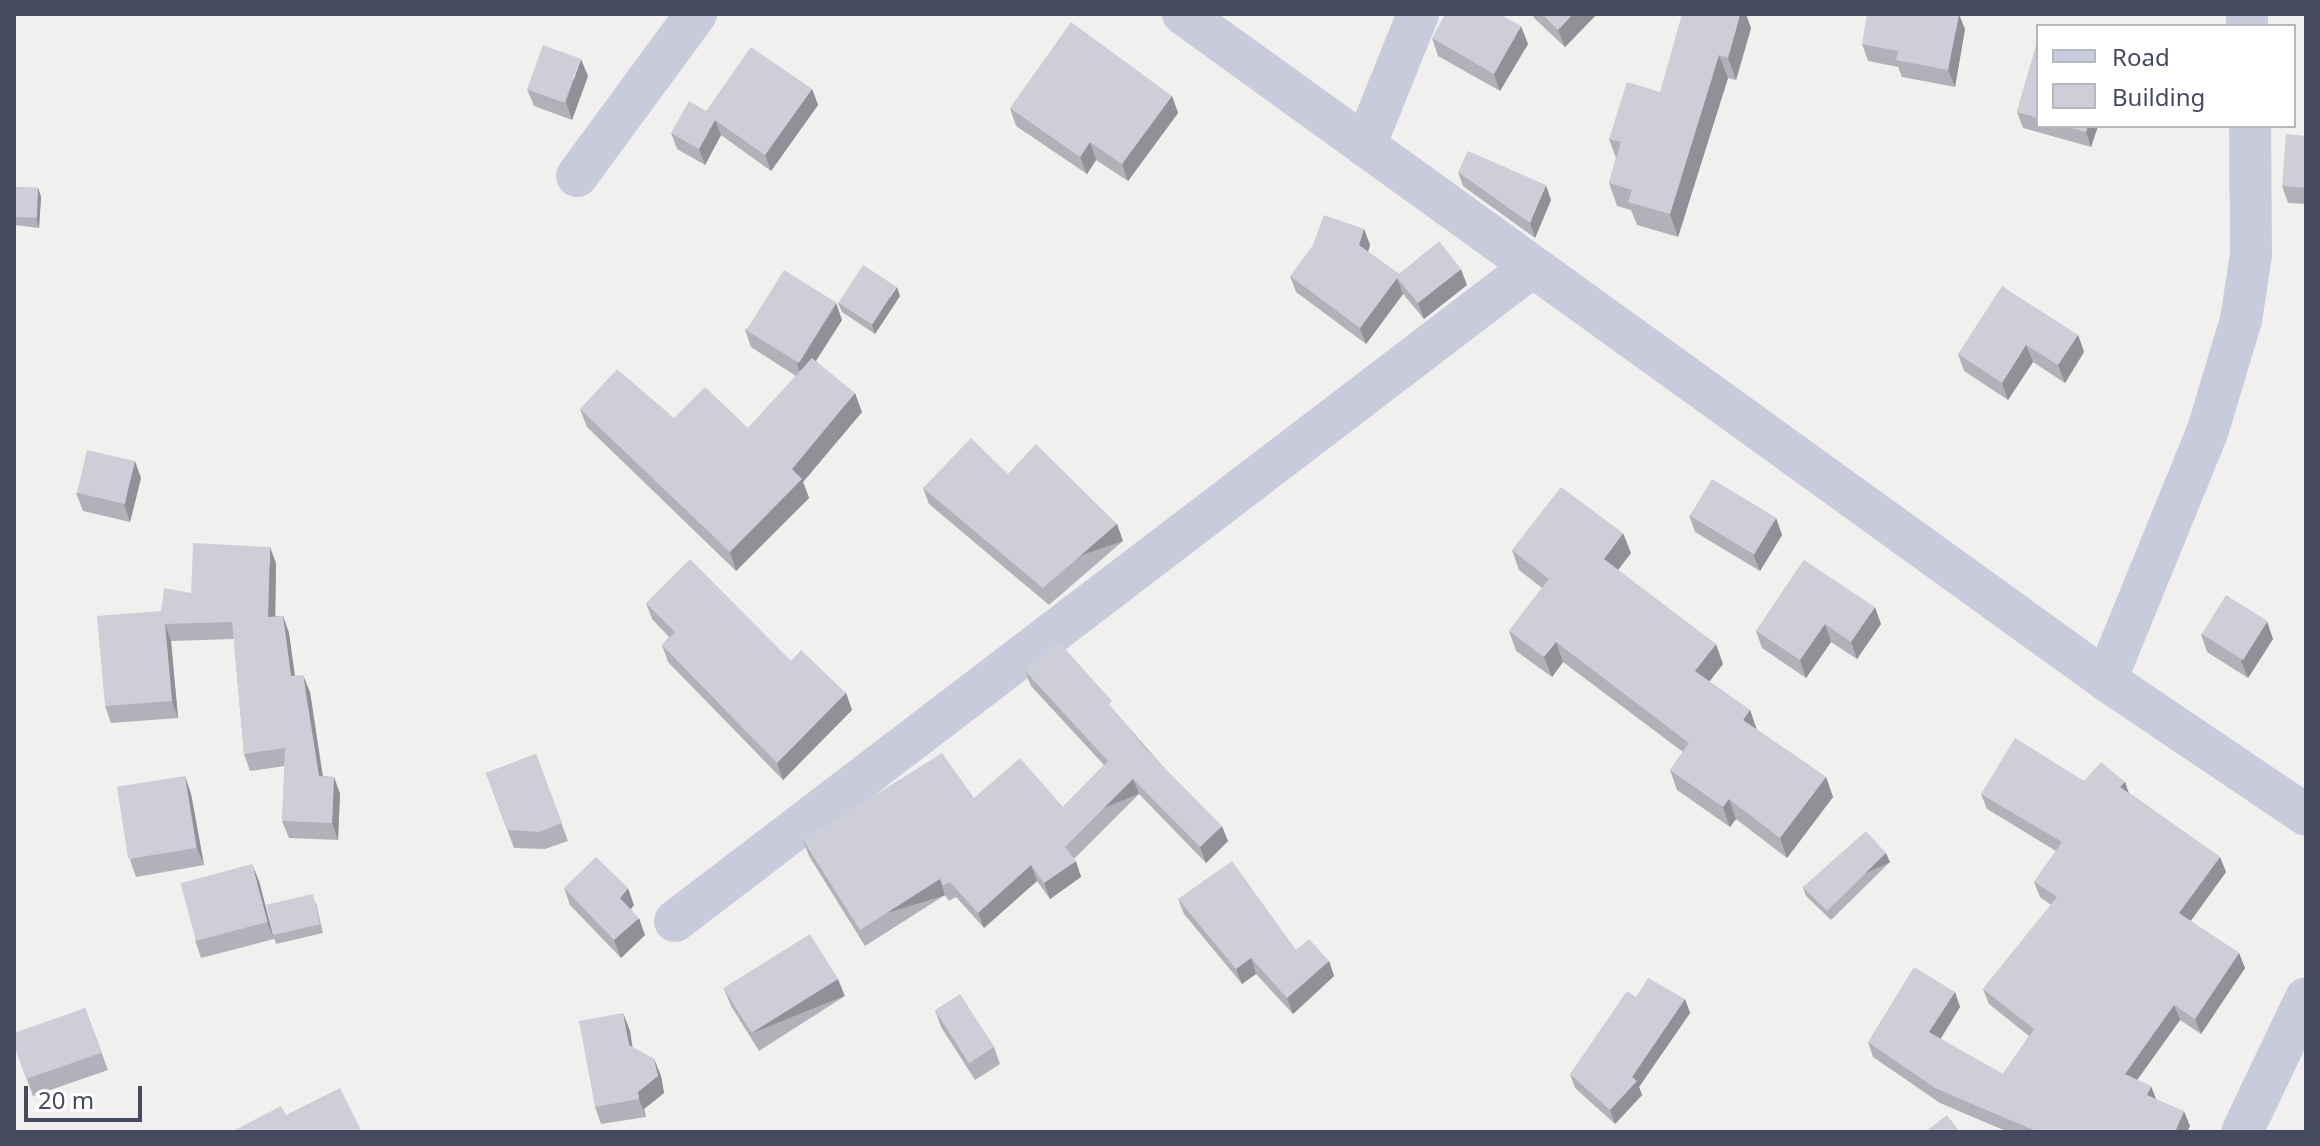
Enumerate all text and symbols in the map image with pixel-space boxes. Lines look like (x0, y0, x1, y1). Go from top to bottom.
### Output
legend (2036, 24, 2296, 128)
text: Road (2112, 40, 2170, 73)
text: Building (2112, 80, 2205, 113)
scale bar (28, 1070, 146, 1120)
text: 20 m (38, 1083, 94, 1116)

